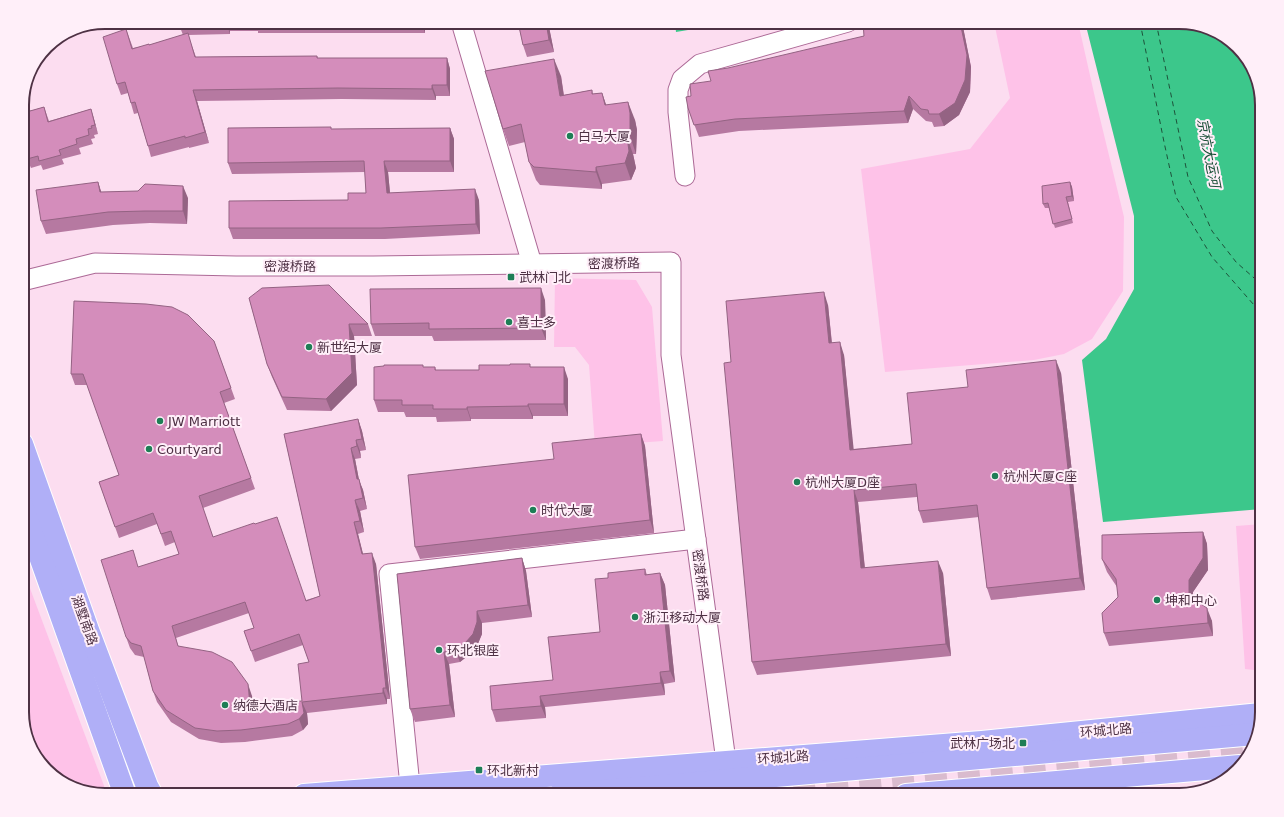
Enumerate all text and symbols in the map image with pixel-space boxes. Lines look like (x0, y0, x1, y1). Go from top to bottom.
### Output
water label: 京杭大运河 (1194, 117, 1224, 192)
place label: 白马大厦 (578, 129, 630, 144)
marker: 白马大厦 (565, 131, 575, 141)
street label: 密渡桥路 (588, 256, 640, 271)
street label: 密渡桥路 (264, 259, 316, 274)
place label: 武林门北 (519, 270, 571, 285)
marker: 武林门北 (506, 272, 516, 282)
place label: 喜士多 (517, 315, 556, 330)
marker: 喜士多 (504, 317, 514, 327)
place label: 新世纪大厦 (317, 340, 382, 355)
marker: 新世纪大厦 (304, 342, 314, 352)
place label: JW Marriott (167, 414, 240, 429)
marker: JW Marriott (155, 416, 165, 426)
place label: Courtyard (157, 442, 222, 457)
marker: Courtyard (144, 444, 154, 454)
place label: 杭州大厦C座 (1003, 469, 1077, 484)
marker: 杭州大厦C座 (990, 471, 1000, 481)
place label: 杭州大厦D座 (805, 475, 880, 490)
marker: 杭州大厦D座 (792, 477, 802, 487)
place label: 时代大厦 (541, 503, 593, 518)
marker: 时代大厦 (528, 505, 538, 515)
street label: 密渡桥路 (689, 548, 712, 602)
street label: 湖墅南路 (69, 593, 100, 647)
place label: 坤和中心 (1165, 593, 1217, 608)
marker: 坤和中心 (1152, 595, 1162, 605)
place label: 浙江移动大厦 (643, 610, 721, 625)
marker: 浙江移动大厦 (630, 612, 640, 622)
place label: 环北银座 (447, 643, 499, 658)
marker: 环北银座 (434, 645, 444, 655)
place label: 纳德大酒店 (233, 698, 298, 713)
marker: 纳德大酒店 (220, 700, 230, 710)
street label: 环城北路 (1079, 721, 1133, 740)
place label: 武林广场北 (950, 736, 1015, 751)
marker: 武林广场北 (1018, 738, 1028, 748)
street label: 环城北路 (757, 748, 810, 767)
place label: 环北新村 (487, 763, 539, 778)
marker: 环北新村 (474, 765, 484, 775)

